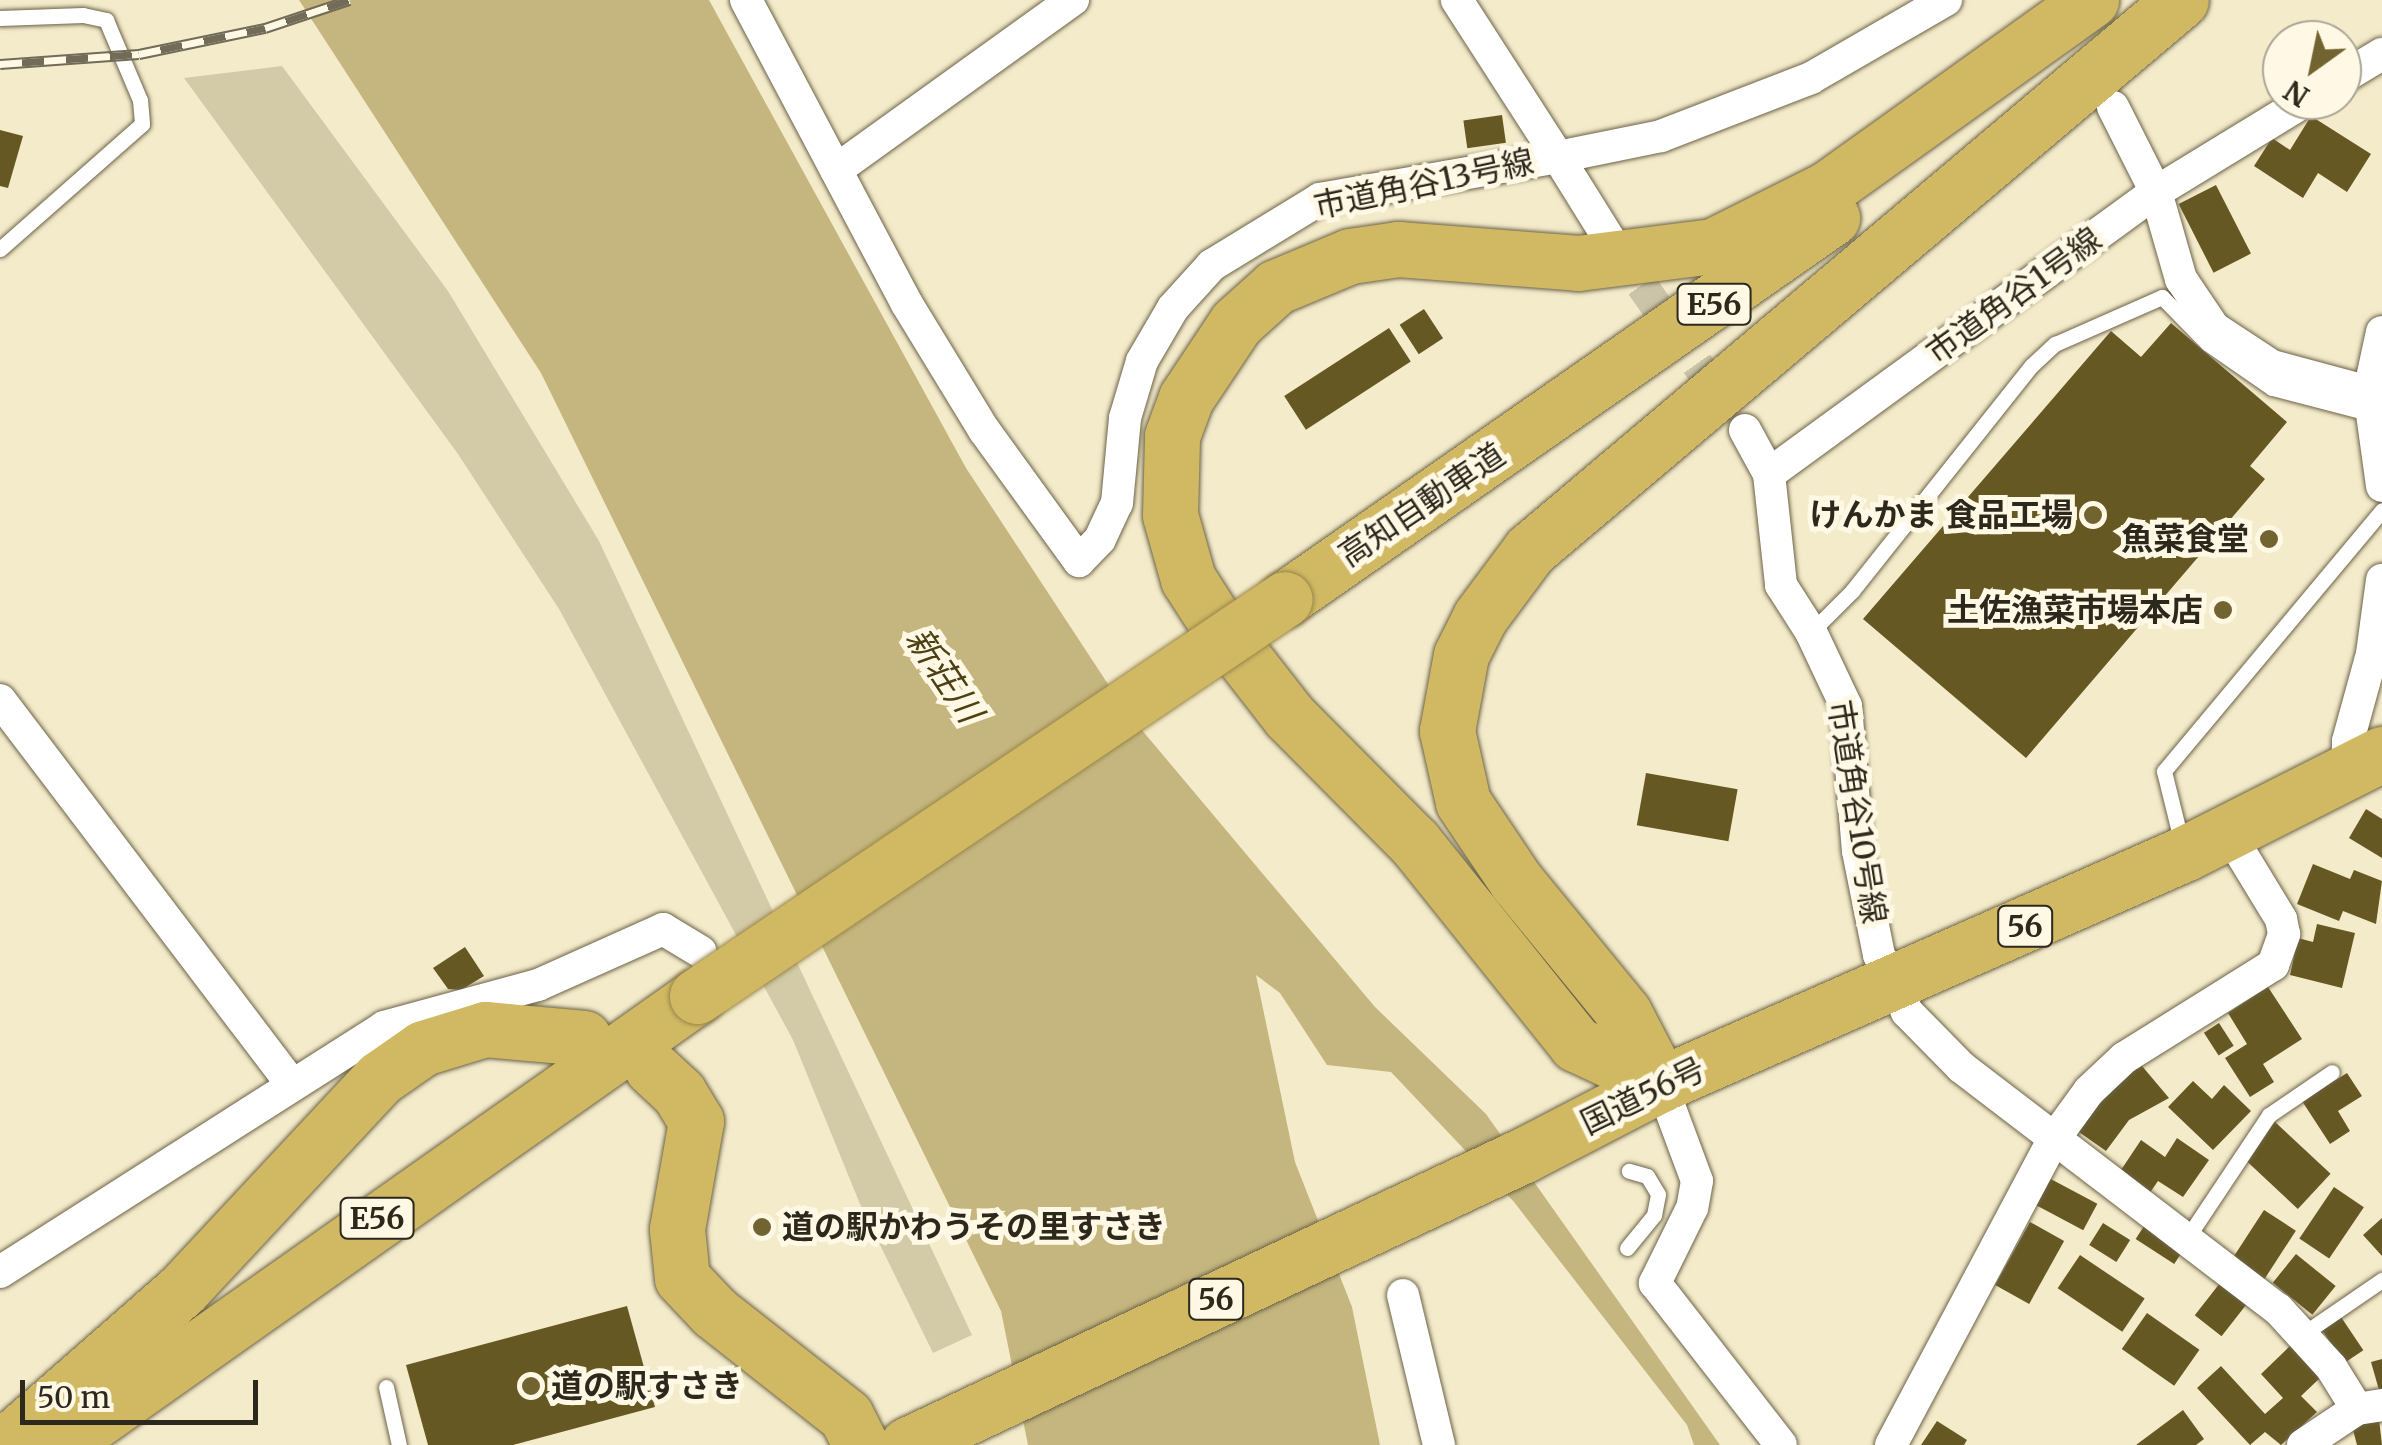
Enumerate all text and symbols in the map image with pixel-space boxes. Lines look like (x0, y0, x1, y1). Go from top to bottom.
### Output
north arrow (2262, 20, 2362, 120)
text: N (2278, 72, 2316, 115)
street label: 市道角谷13号線 (1311, 142, 1537, 226)
street label: 市道角谷1号線 (1919, 220, 2109, 372)
road number: E56 (1676, 279, 1752, 329)
street label: 高知自動車道 (1332, 435, 1512, 575)
place label: けんかま 食品工場 (1809, 496, 2073, 534)
marker: けんかま 食品工場 (2082, 504, 2104, 526)
place label: 魚菜食堂 (2121, 520, 2249, 558)
marker: 魚菜食堂 (2258, 528, 2280, 550)
place label: 土佐漁菜市場本店 (1947, 591, 2203, 629)
marker: 土佐漁菜市場本店 (2212, 599, 2234, 621)
water label: 新荘川 (897, 620, 991, 730)
street label: 市道角谷10号線 (1820, 698, 1894, 926)
road number: 56 (1995, 901, 2055, 951)
street label: 国道56号 (1575, 1049, 1711, 1143)
road number: E56 (340, 1193, 414, 1243)
place label: 道の駅かわうその里すさき (782, 1208, 1166, 1246)
marker: 道の駅かわうその里すさき (751, 1216, 773, 1238)
road number: 56 (1186, 1274, 1246, 1324)
scale bar (25, 1360, 262, 1422)
place label: 道の駅すさき (551, 1367, 743, 1405)
marker: 道の駅すさき (520, 1375, 542, 1397)
text: 50 m (37, 1378, 110, 1416)

